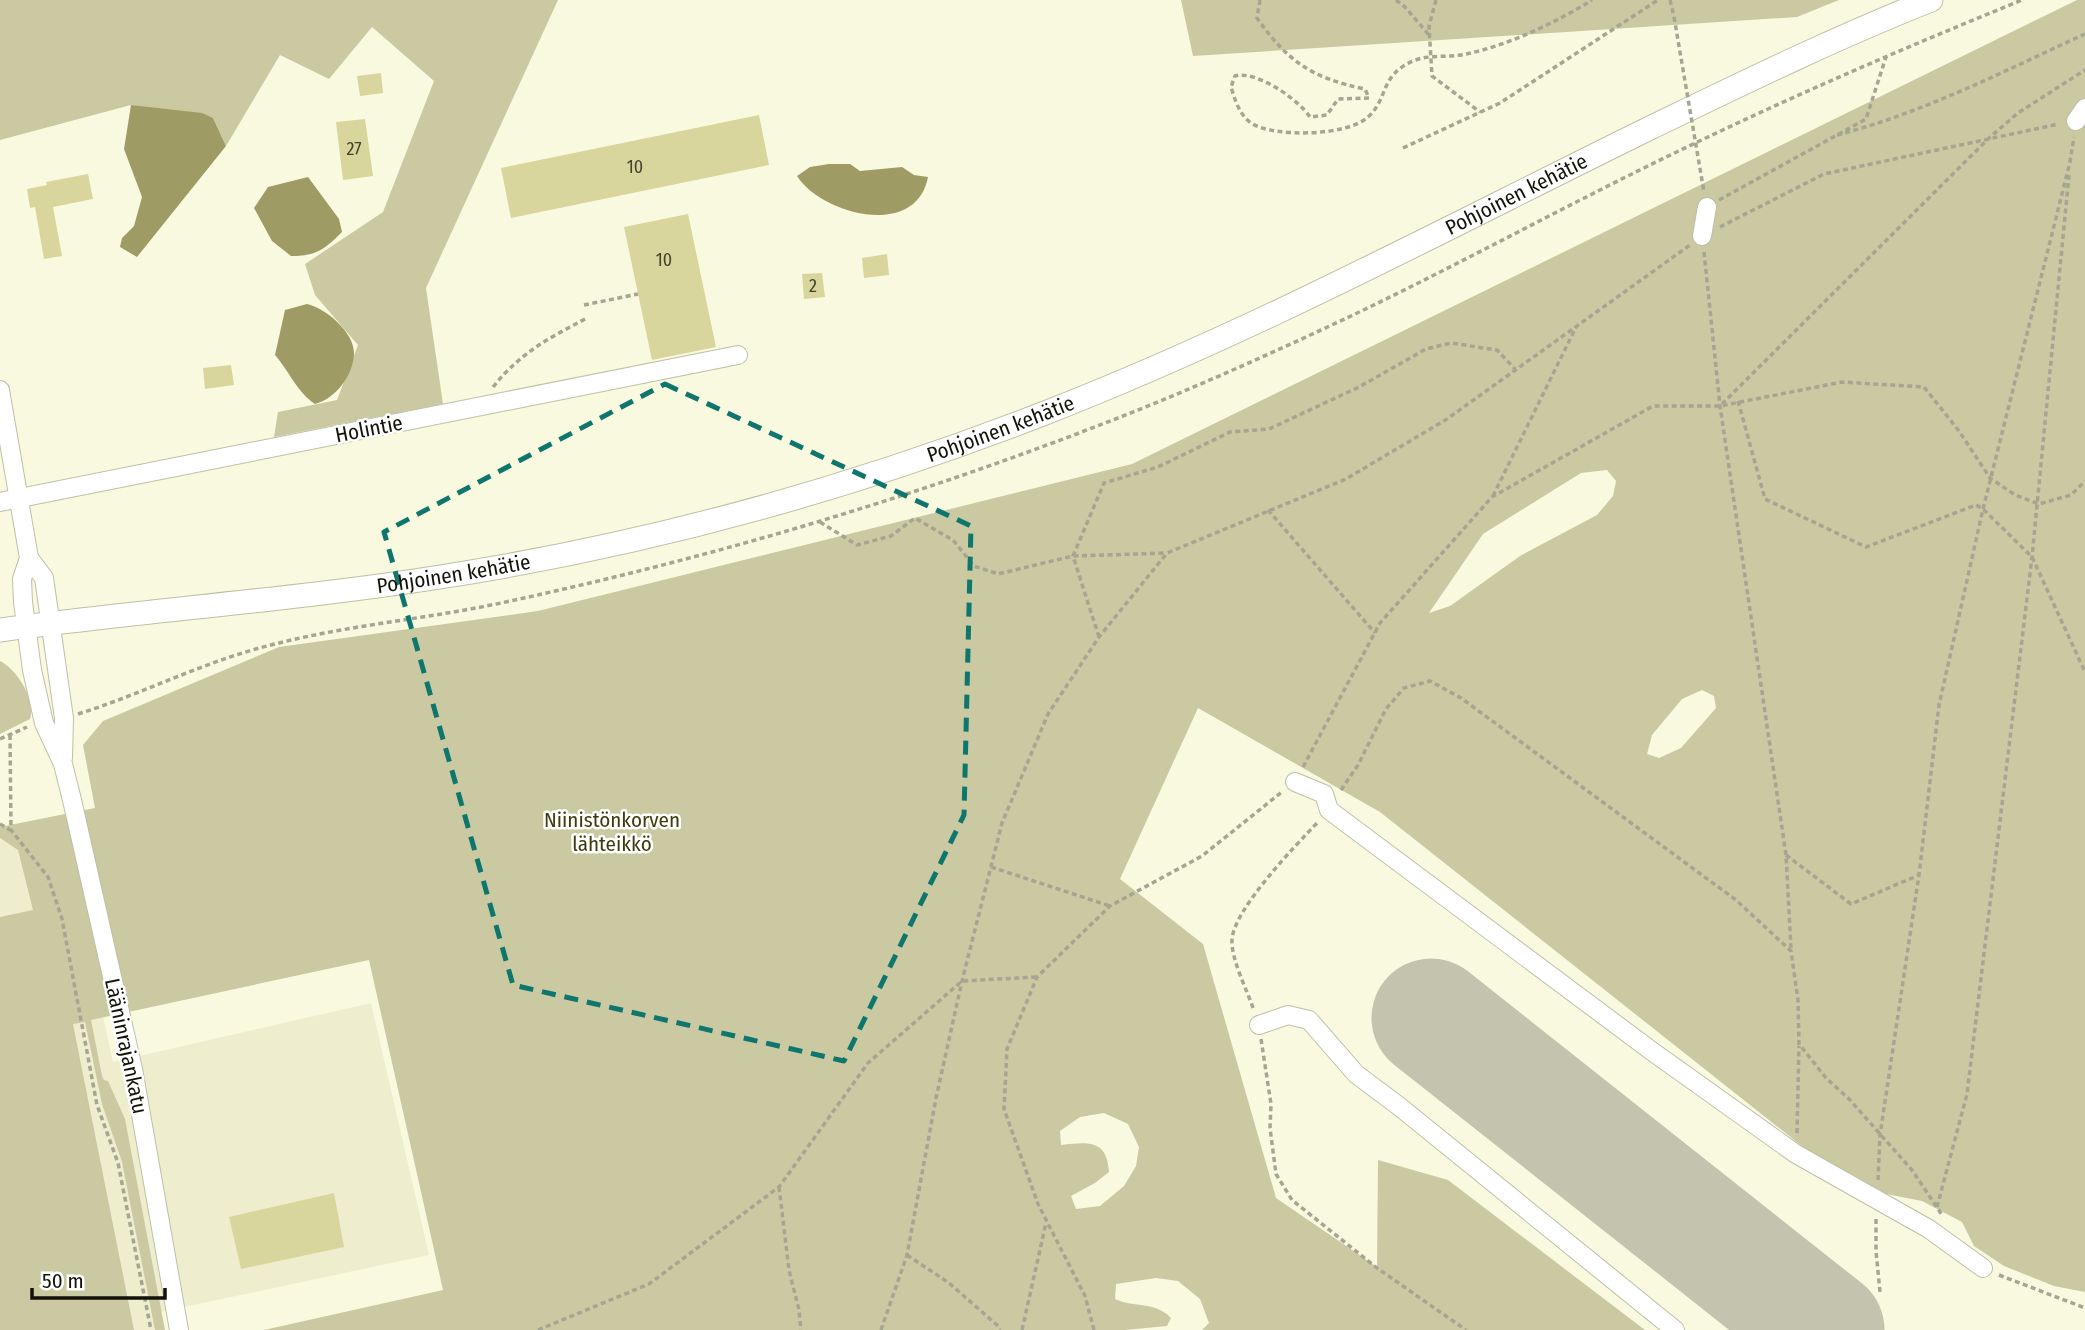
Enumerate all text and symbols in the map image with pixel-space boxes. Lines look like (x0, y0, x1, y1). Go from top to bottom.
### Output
house number: 27 (346, 138, 362, 160)
street label: Pohjoinen kehätie (1441, 148, 1592, 241)
house number: 10 (627, 156, 643, 178)
house number: 10 (656, 249, 672, 271)
house number: 2 (809, 275, 817, 297)
street label: Pohjoinen kehätie (923, 390, 1078, 468)
street label: Holintie (333, 410, 405, 448)
street label: Pohjoinen kehätie (375, 549, 533, 599)
park label: Niinistönkorven lähteikkö (544, 807, 680, 857)
street label: Lääninrajankatu (99, 976, 153, 1116)
scale bar (32, 1256, 164, 1300)
text: 50 m (42, 1268, 84, 1294)

